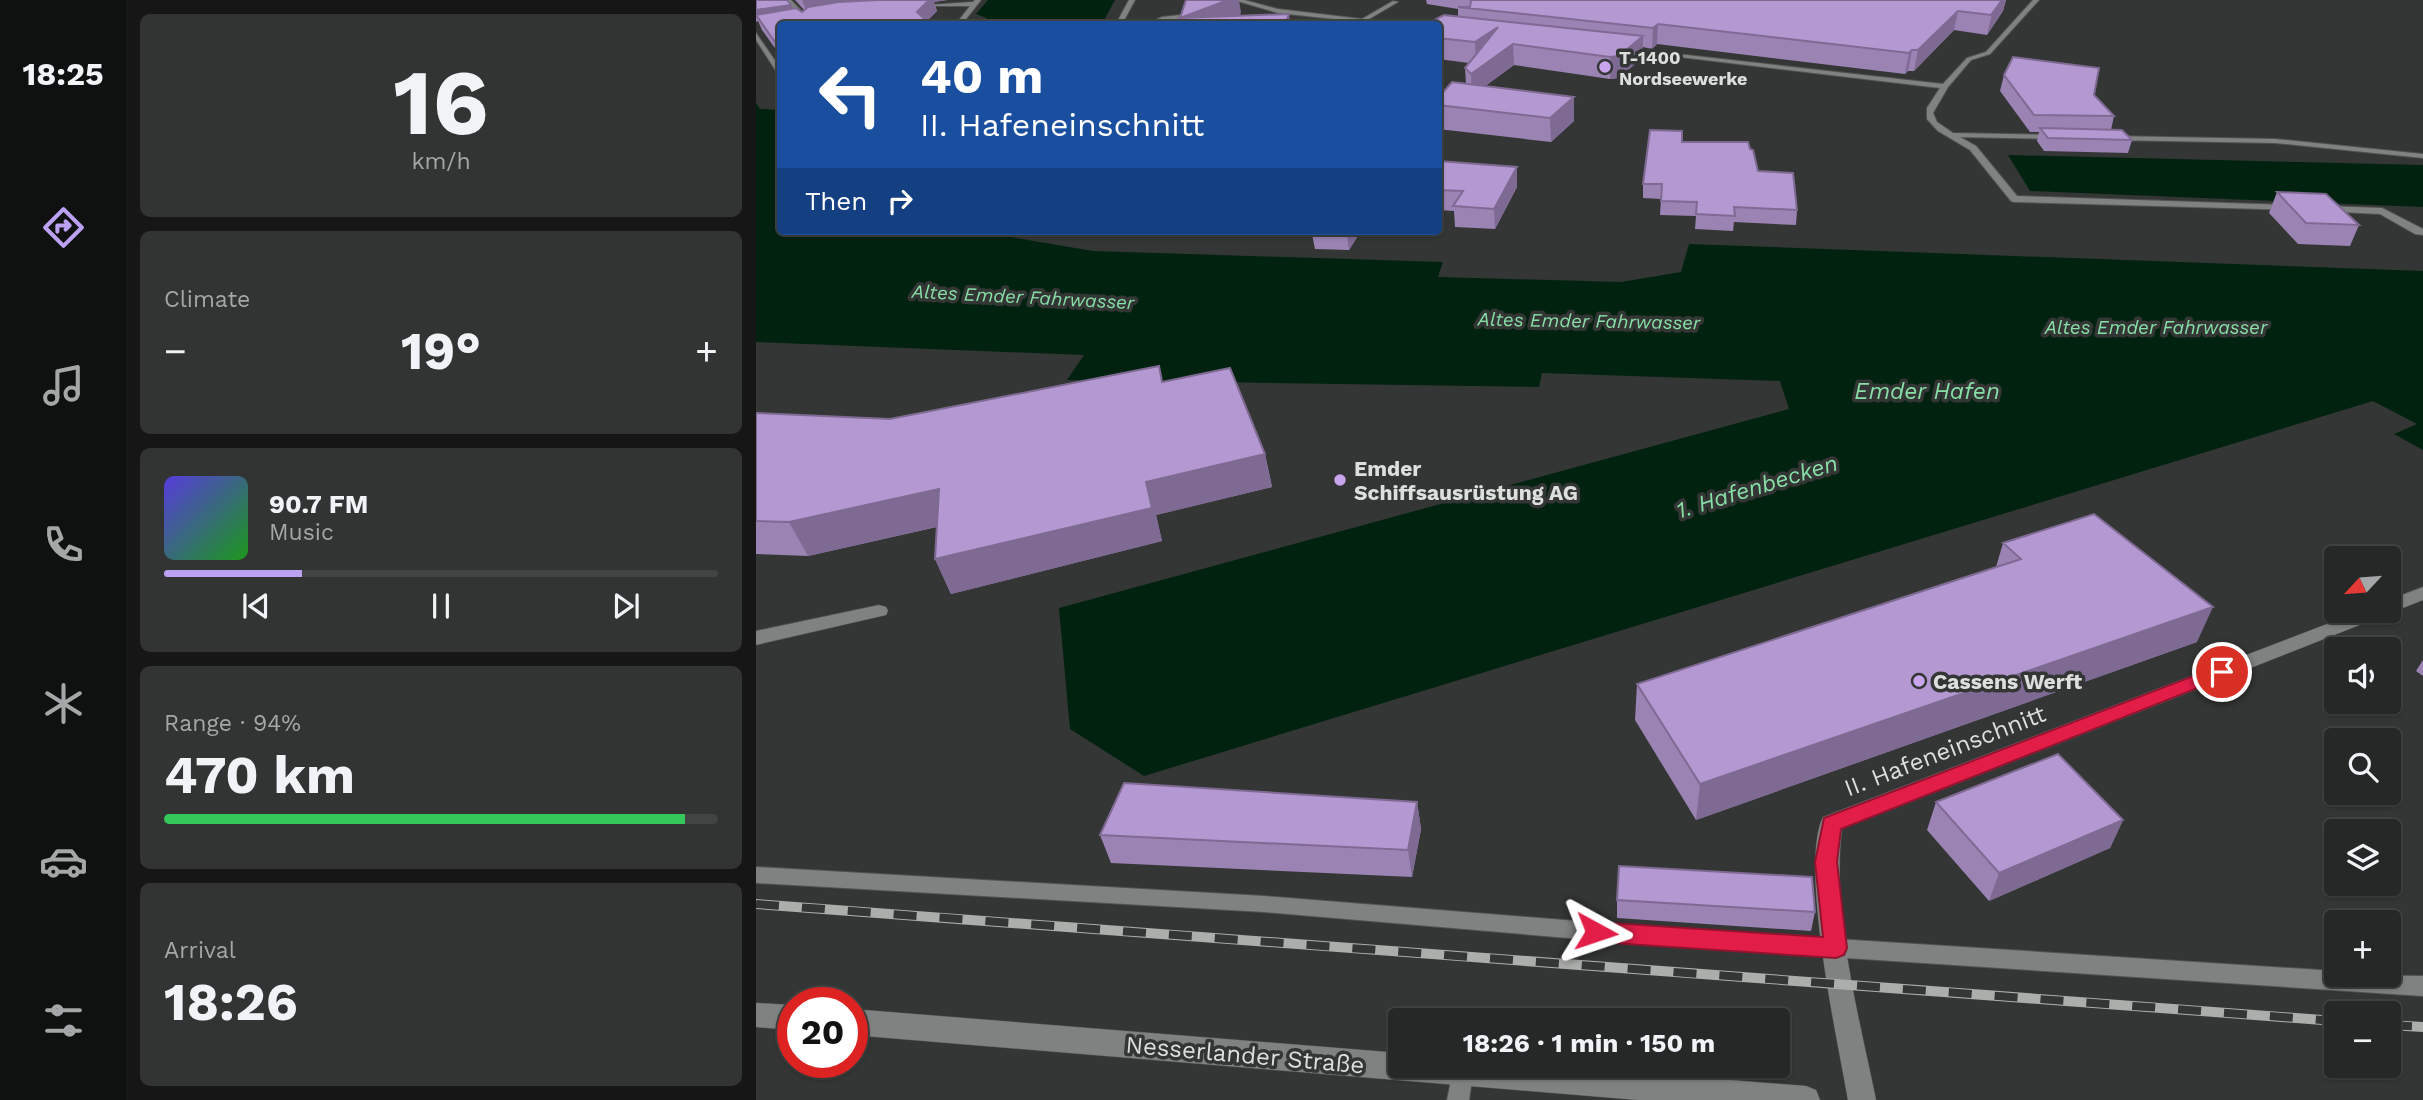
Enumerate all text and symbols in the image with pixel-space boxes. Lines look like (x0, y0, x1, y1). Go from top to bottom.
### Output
text: 40 m (920, 47, 1043, 105)
place label: T-1400 Nordseewerke (1619, 47, 1747, 89)
text: 16 (393, 49, 489, 156)
icon: left (805, 49, 896, 140)
text: 18:25 (22, 55, 104, 93)
marker: T-1400 Nordseewerke (1597, 59, 1613, 75)
text: II. Hafeneinschnitt (920, 106, 1204, 144)
text: km/h (411, 148, 471, 175)
icon: right (881, 182, 919, 220)
text: Then (805, 186, 867, 216)
icon: directions (39, 203, 88, 252)
water label: Altes Emder Fahrwasser (910, 280, 1135, 314)
text: Climate (164, 286, 250, 313)
water label: Altes Emder Fahrwasser (1476, 308, 1701, 334)
water label: Altes Emder Fahrwasser (2044, 316, 2268, 339)
text: 19° (401, 321, 481, 382)
text: − (164, 329, 187, 373)
text: + (695, 329, 718, 373)
icon: music (39, 361, 88, 410)
water label: Emder Hafen (1854, 378, 2000, 405)
water label: 1. Hafenbecken (1673, 450, 1841, 524)
place label: Emder Schiffsausrüstung AG (1354, 456, 1578, 505)
marker: Emder Schiffsausrüstung AG (1332, 472, 1348, 488)
text: 90.7 FM (269, 489, 368, 519)
text: Music (269, 519, 334, 546)
icon: phone (39, 520, 88, 569)
north arrow (2324, 546, 2401, 623)
map controls (2324, 546, 2401, 1078)
icon: previous (237, 587, 275, 625)
icon: pause (422, 587, 460, 625)
icon: next (607, 587, 645, 625)
button: sound (2324, 637, 2401, 714)
pin (2192, 642, 2252, 702)
icon: arrive (2203, 653, 2241, 691)
place label: Cassens Werft (1933, 669, 2082, 694)
marker: Cassens Werft (1911, 673, 1927, 689)
icon: climate (39, 679, 88, 728)
street label: II. Hafeneinschnitt (1840, 700, 2050, 802)
text: Range · 94% (164, 710, 301, 737)
button: search (2324, 728, 2401, 805)
text: 470 km (164, 745, 355, 806)
button: layers (2324, 819, 2401, 896)
icon: car (39, 837, 88, 886)
position arrow (1559, 895, 1633, 969)
button: + (2324, 910, 2401, 987)
text: Arrival (164, 937, 236, 964)
text: 18:26 (164, 972, 298, 1033)
speed limit sign: 20 (777, 987, 868, 1078)
icon: filters (39, 996, 88, 1045)
button: − (2324, 1001, 2401, 1078)
text: 18:26 · 1 min · 150 m (1463, 1028, 1715, 1058)
street label: Nesserlander Straße (1125, 1031, 1365, 1079)

